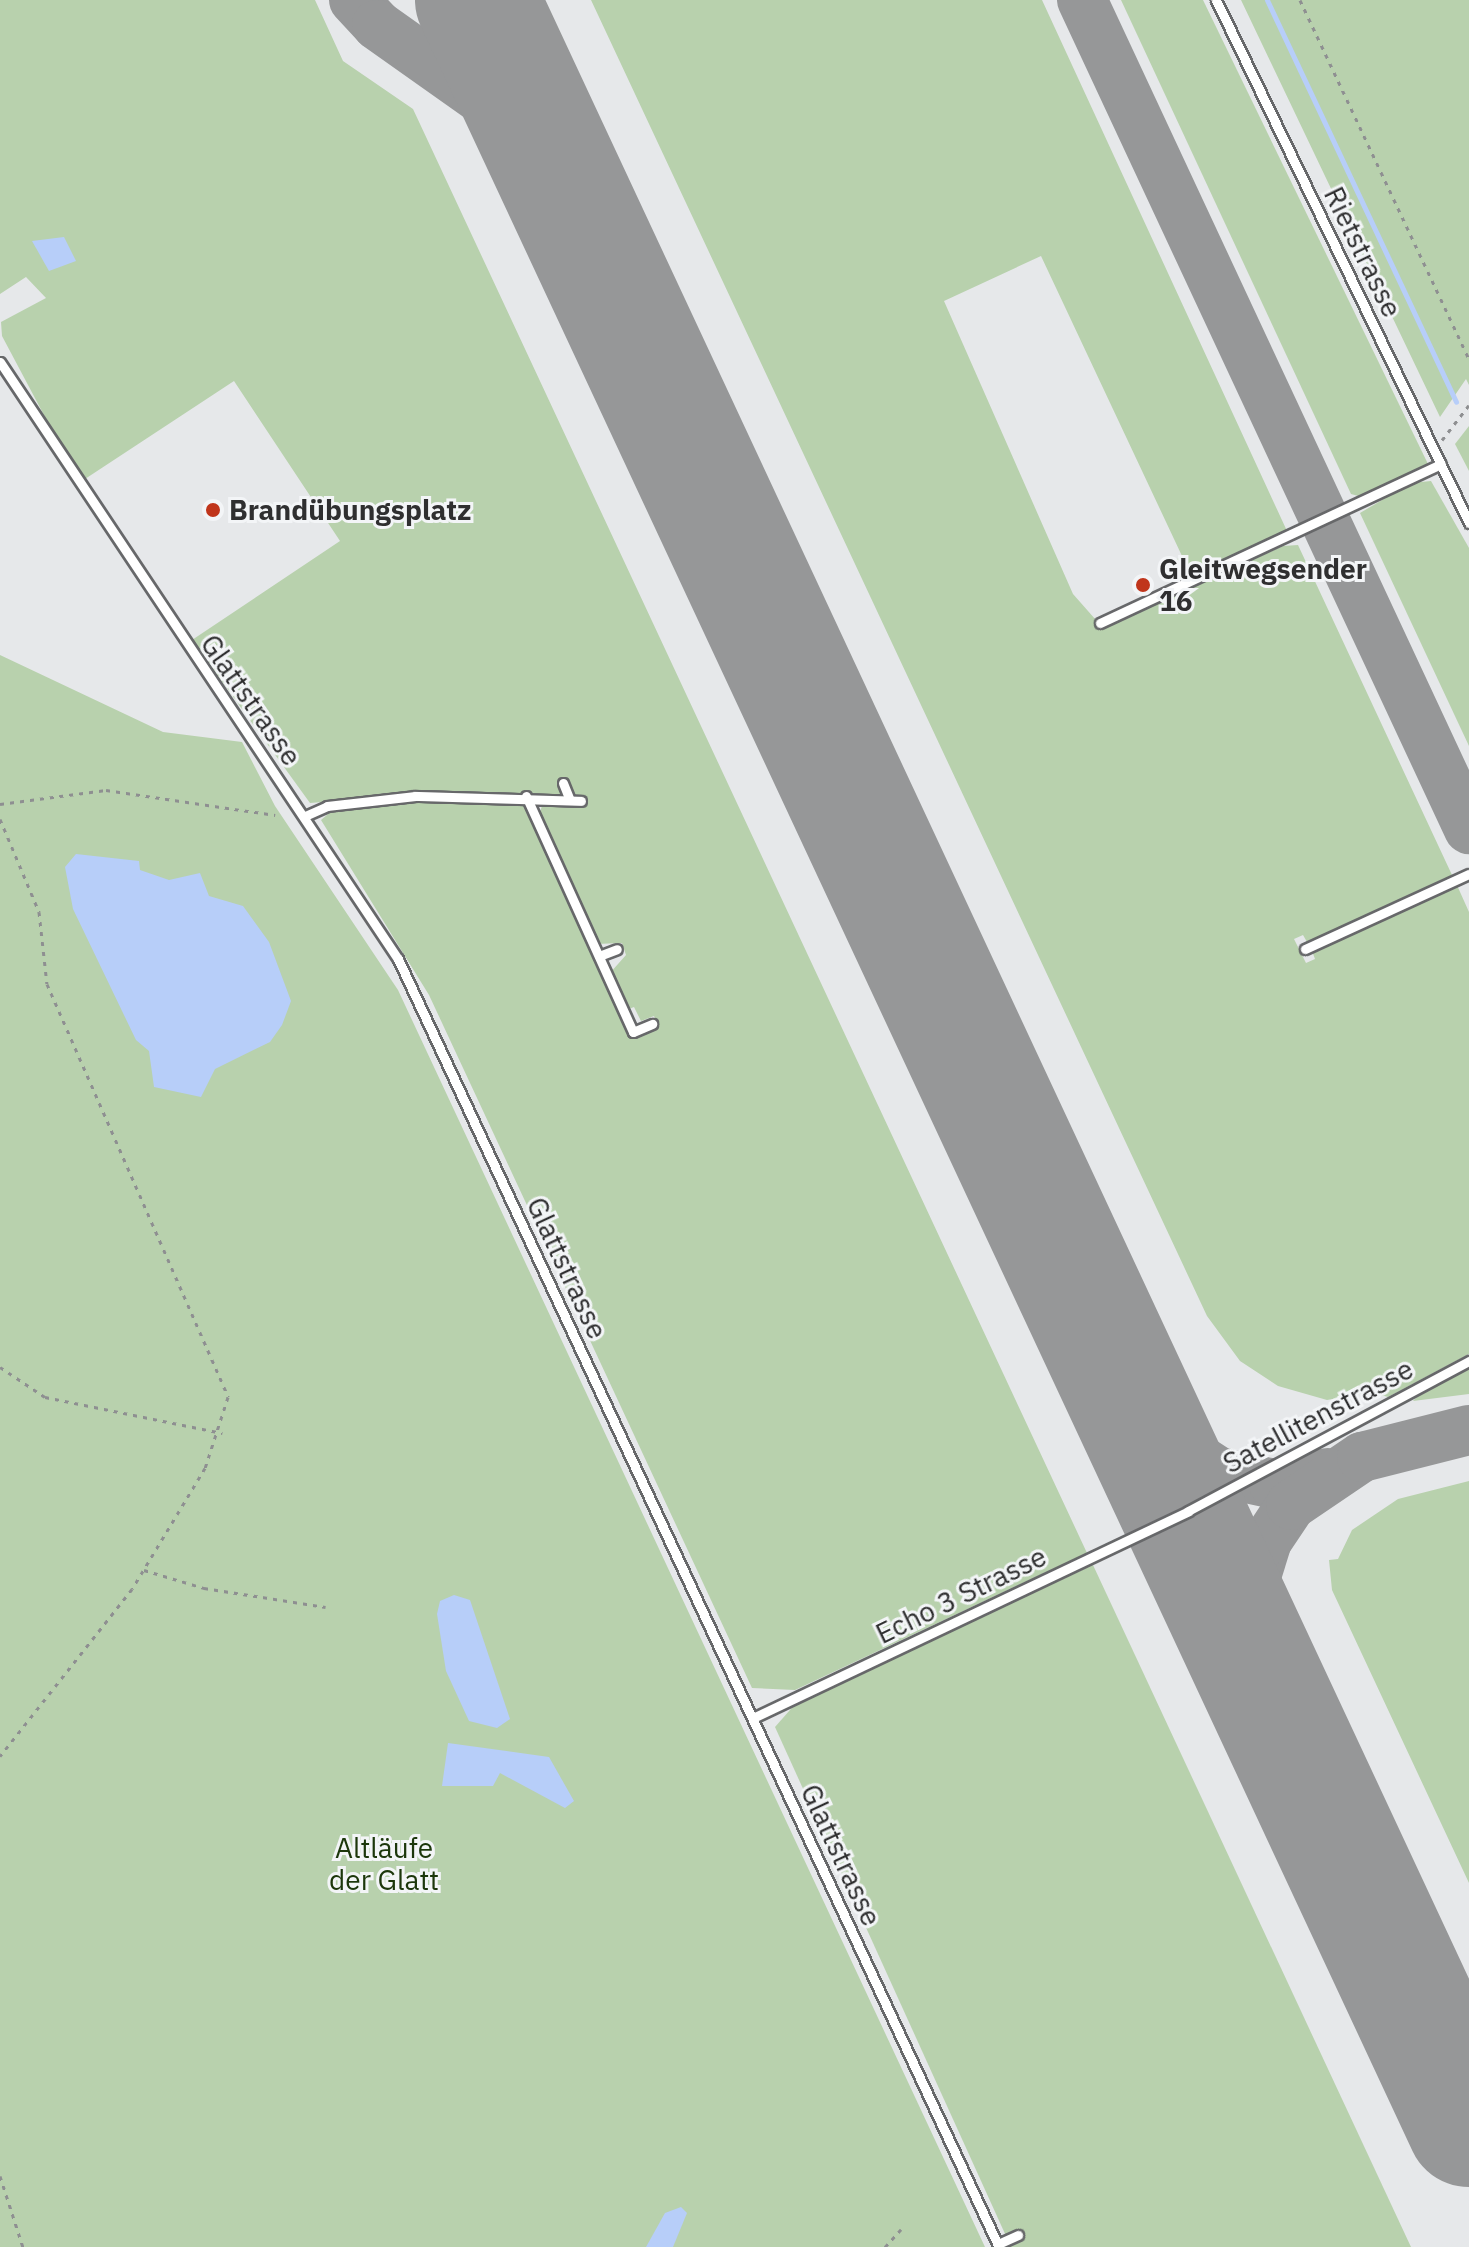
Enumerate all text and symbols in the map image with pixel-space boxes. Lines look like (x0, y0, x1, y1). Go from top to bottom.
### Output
street label: Rietstrasse (1317, 181, 1409, 323)
place label: Brandübungsplatz (229, 493, 471, 527)
marker: Brandübungsplatz (204, 501, 222, 519)
place label: Gleitwegsender 16 (1159, 552, 1367, 618)
marker: Gleitwegsender 16 (1134, 576, 1152, 594)
street label: Glattstrasse (194, 628, 308, 772)
street label: Glattstrasse (520, 1192, 614, 1344)
street label: Satellitenstrasse (1217, 1352, 1419, 1480)
street label: Echo 3 Strasse (870, 1539, 1052, 1651)
street label: Glattstrasse (794, 1779, 888, 1931)
park label: Altläufe der Glatt (329, 1831, 439, 1897)

